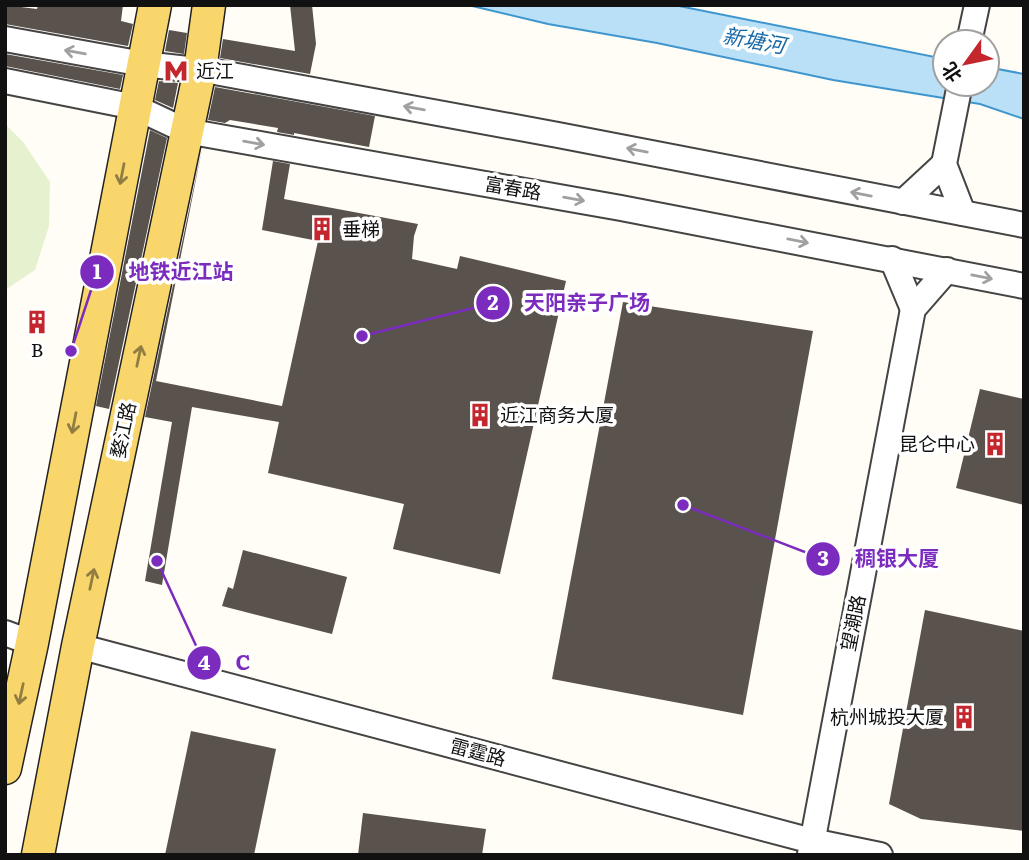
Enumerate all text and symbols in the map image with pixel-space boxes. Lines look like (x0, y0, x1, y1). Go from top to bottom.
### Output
water label: 新塘河 (721, 18, 792, 60)
north arrow (931, 28, 1001, 98)
one-way arrow (64, 45, 87, 58)
place label: 近江 (196, 56, 234, 84)
metro station icon: 近江 (162, 57, 190, 85)
text: 北 (934, 57, 968, 88)
one-way arrow (403, 101, 426, 115)
one-way arrow (242, 137, 265, 150)
one-way arrow (626, 143, 649, 156)
one-way arrow (115, 162, 129, 185)
street label: 富春路 (483, 168, 544, 206)
one-way arrow (850, 186, 872, 200)
one-way arrow (562, 193, 585, 206)
place label: 垂梯 (342, 214, 380, 242)
building icon: 垂梯 (308, 215, 336, 243)
one-way arrow (786, 235, 809, 248)
callout: 地铁近江站 (80, 251, 248, 293)
text: 1 (93, 254, 102, 285)
text: 地铁近江站 (129, 254, 234, 285)
one-way arrow (970, 271, 993, 285)
callout: 天阳亲子广场 (475, 282, 664, 324)
text: 2 (487, 285, 499, 316)
text: 天阳亲子广场 (524, 285, 650, 316)
building icon: B (23, 308, 51, 336)
place label: B (31, 335, 43, 363)
one-way arrow (132, 345, 146, 368)
street label: 婺江路 (102, 399, 142, 461)
place label: 近江商务大厦 (500, 400, 614, 428)
building icon: 近江商务大厦 (466, 401, 494, 429)
one-way arrow (67, 411, 81, 433)
place label: 昆仑中心 (899, 429, 975, 457)
building icon: 昆仑中心 (981, 430, 1009, 458)
callout: 稠银大厦 (806, 538, 953, 580)
text: 3 (817, 541, 829, 572)
text: 稠银大厦 (855, 541, 939, 572)
one-way arrow (85, 568, 99, 591)
street label: 望潮路 (833, 592, 871, 653)
callout: C (186, 642, 264, 684)
text: 4 (198, 645, 211, 676)
text: C (236, 645, 250, 676)
one-way arrow (14, 682, 28, 705)
place label: 杭州城投大厦 (830, 702, 944, 730)
building icon: 杭州城投大厦 (950, 703, 978, 731)
street label: 雷霆路 (447, 730, 509, 772)

